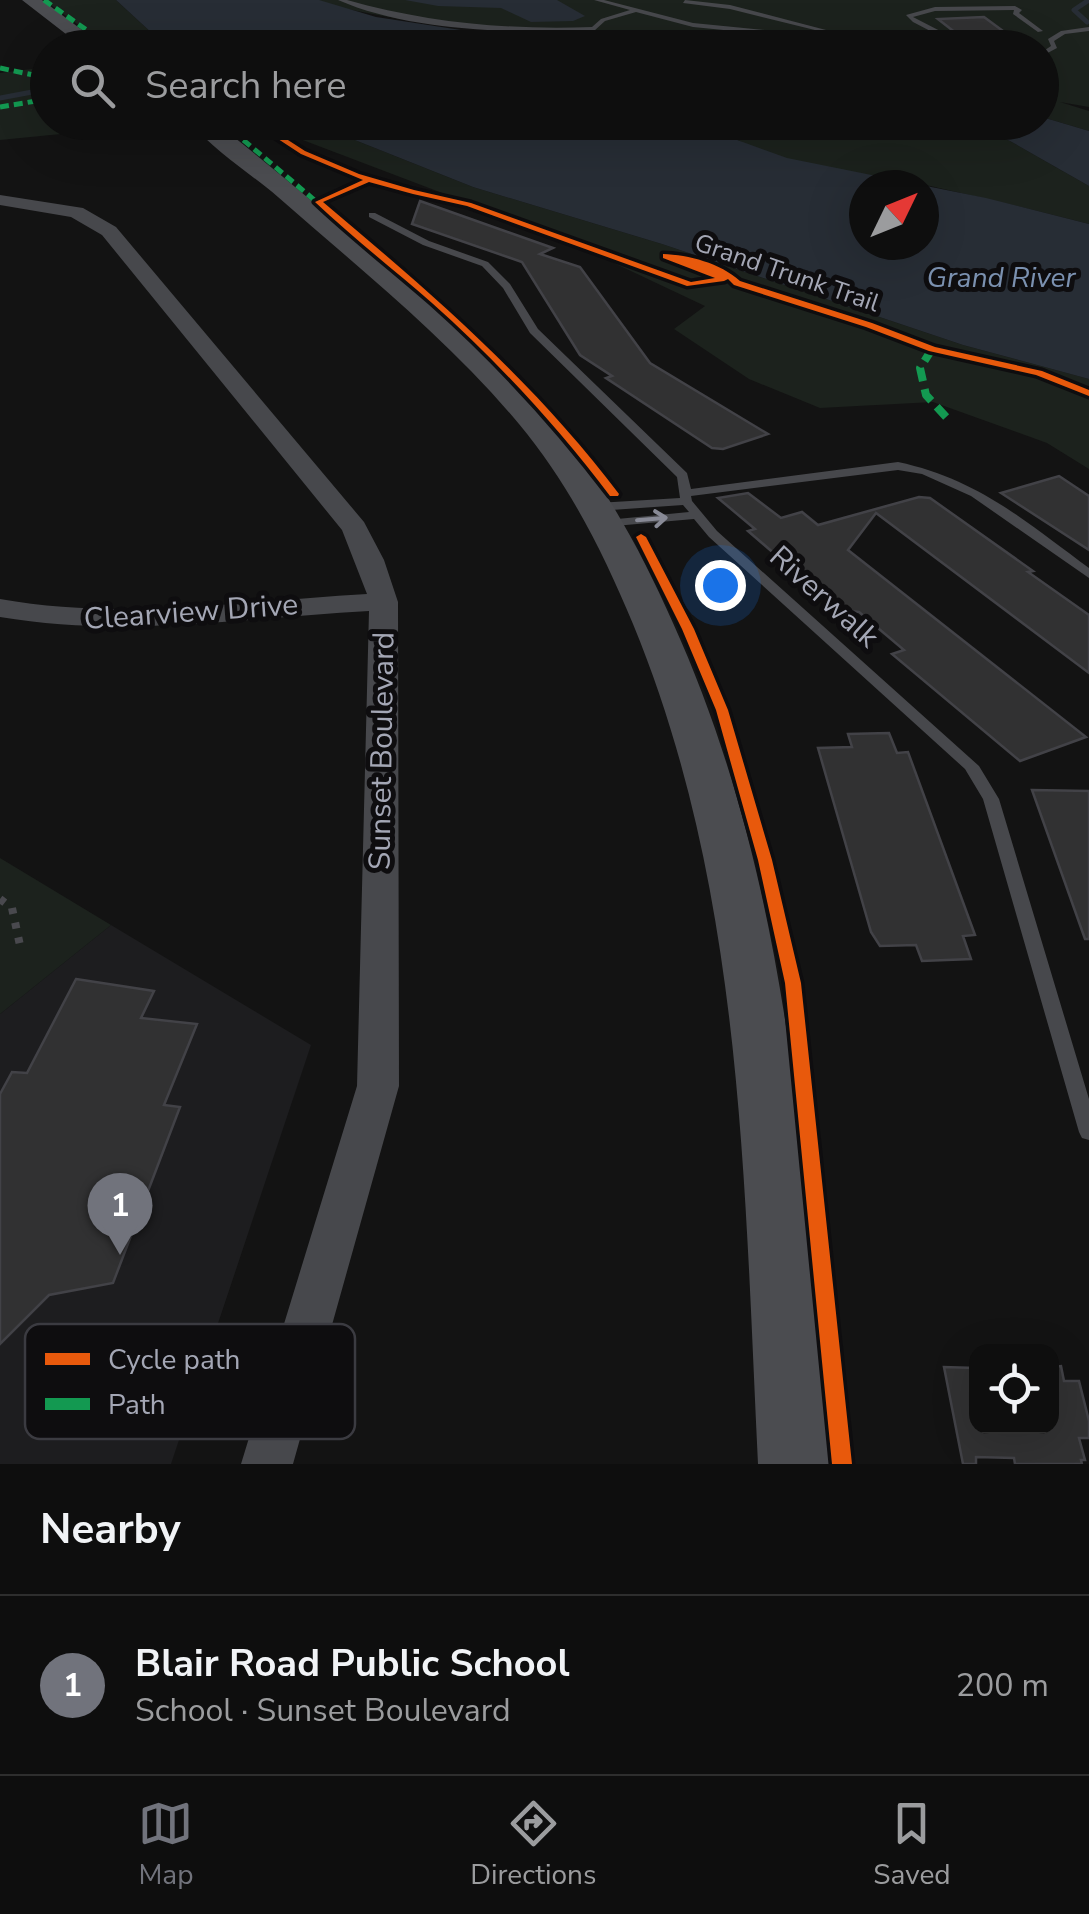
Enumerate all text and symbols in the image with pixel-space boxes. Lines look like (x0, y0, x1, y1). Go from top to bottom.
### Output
search box (30, 30, 1059, 140)
icon: search (65, 58, 120, 113)
text: Search here (145, 60, 346, 111)
north arrow (849, 170, 939, 260)
street label: Grand Trunk Trail (690, 225, 884, 321)
water label: Grand River (927, 259, 1076, 297)
one-way arrow (635, 509, 667, 528)
street label: Riverwalk (760, 537, 888, 658)
your location (695, 560, 746, 611)
street label: Clearview Drive (82, 584, 300, 640)
street label: Sunset Boulevard (359, 632, 405, 870)
pin: 1 (88, 1172, 152, 1255)
legend (25, 1324, 355, 1439)
text: Cycle path (108, 1341, 240, 1379)
map controls (969, 1344, 1059, 1434)
button: locate (969, 1344, 1059, 1434)
text: Path (108, 1386, 166, 1424)
text: Nearby (40, 1501, 181, 1558)
text: Blair Road Public School (135, 1638, 570, 1689)
text: 1 (63, 1664, 82, 1707)
text: 200 m (956, 1664, 1049, 1707)
text: School · Sunset Boulevard (135, 1689, 511, 1732)
tab: Map (138, 1796, 193, 1894)
tab: Directions (470, 1796, 596, 1894)
tab: Saved (873, 1796, 951, 1894)

